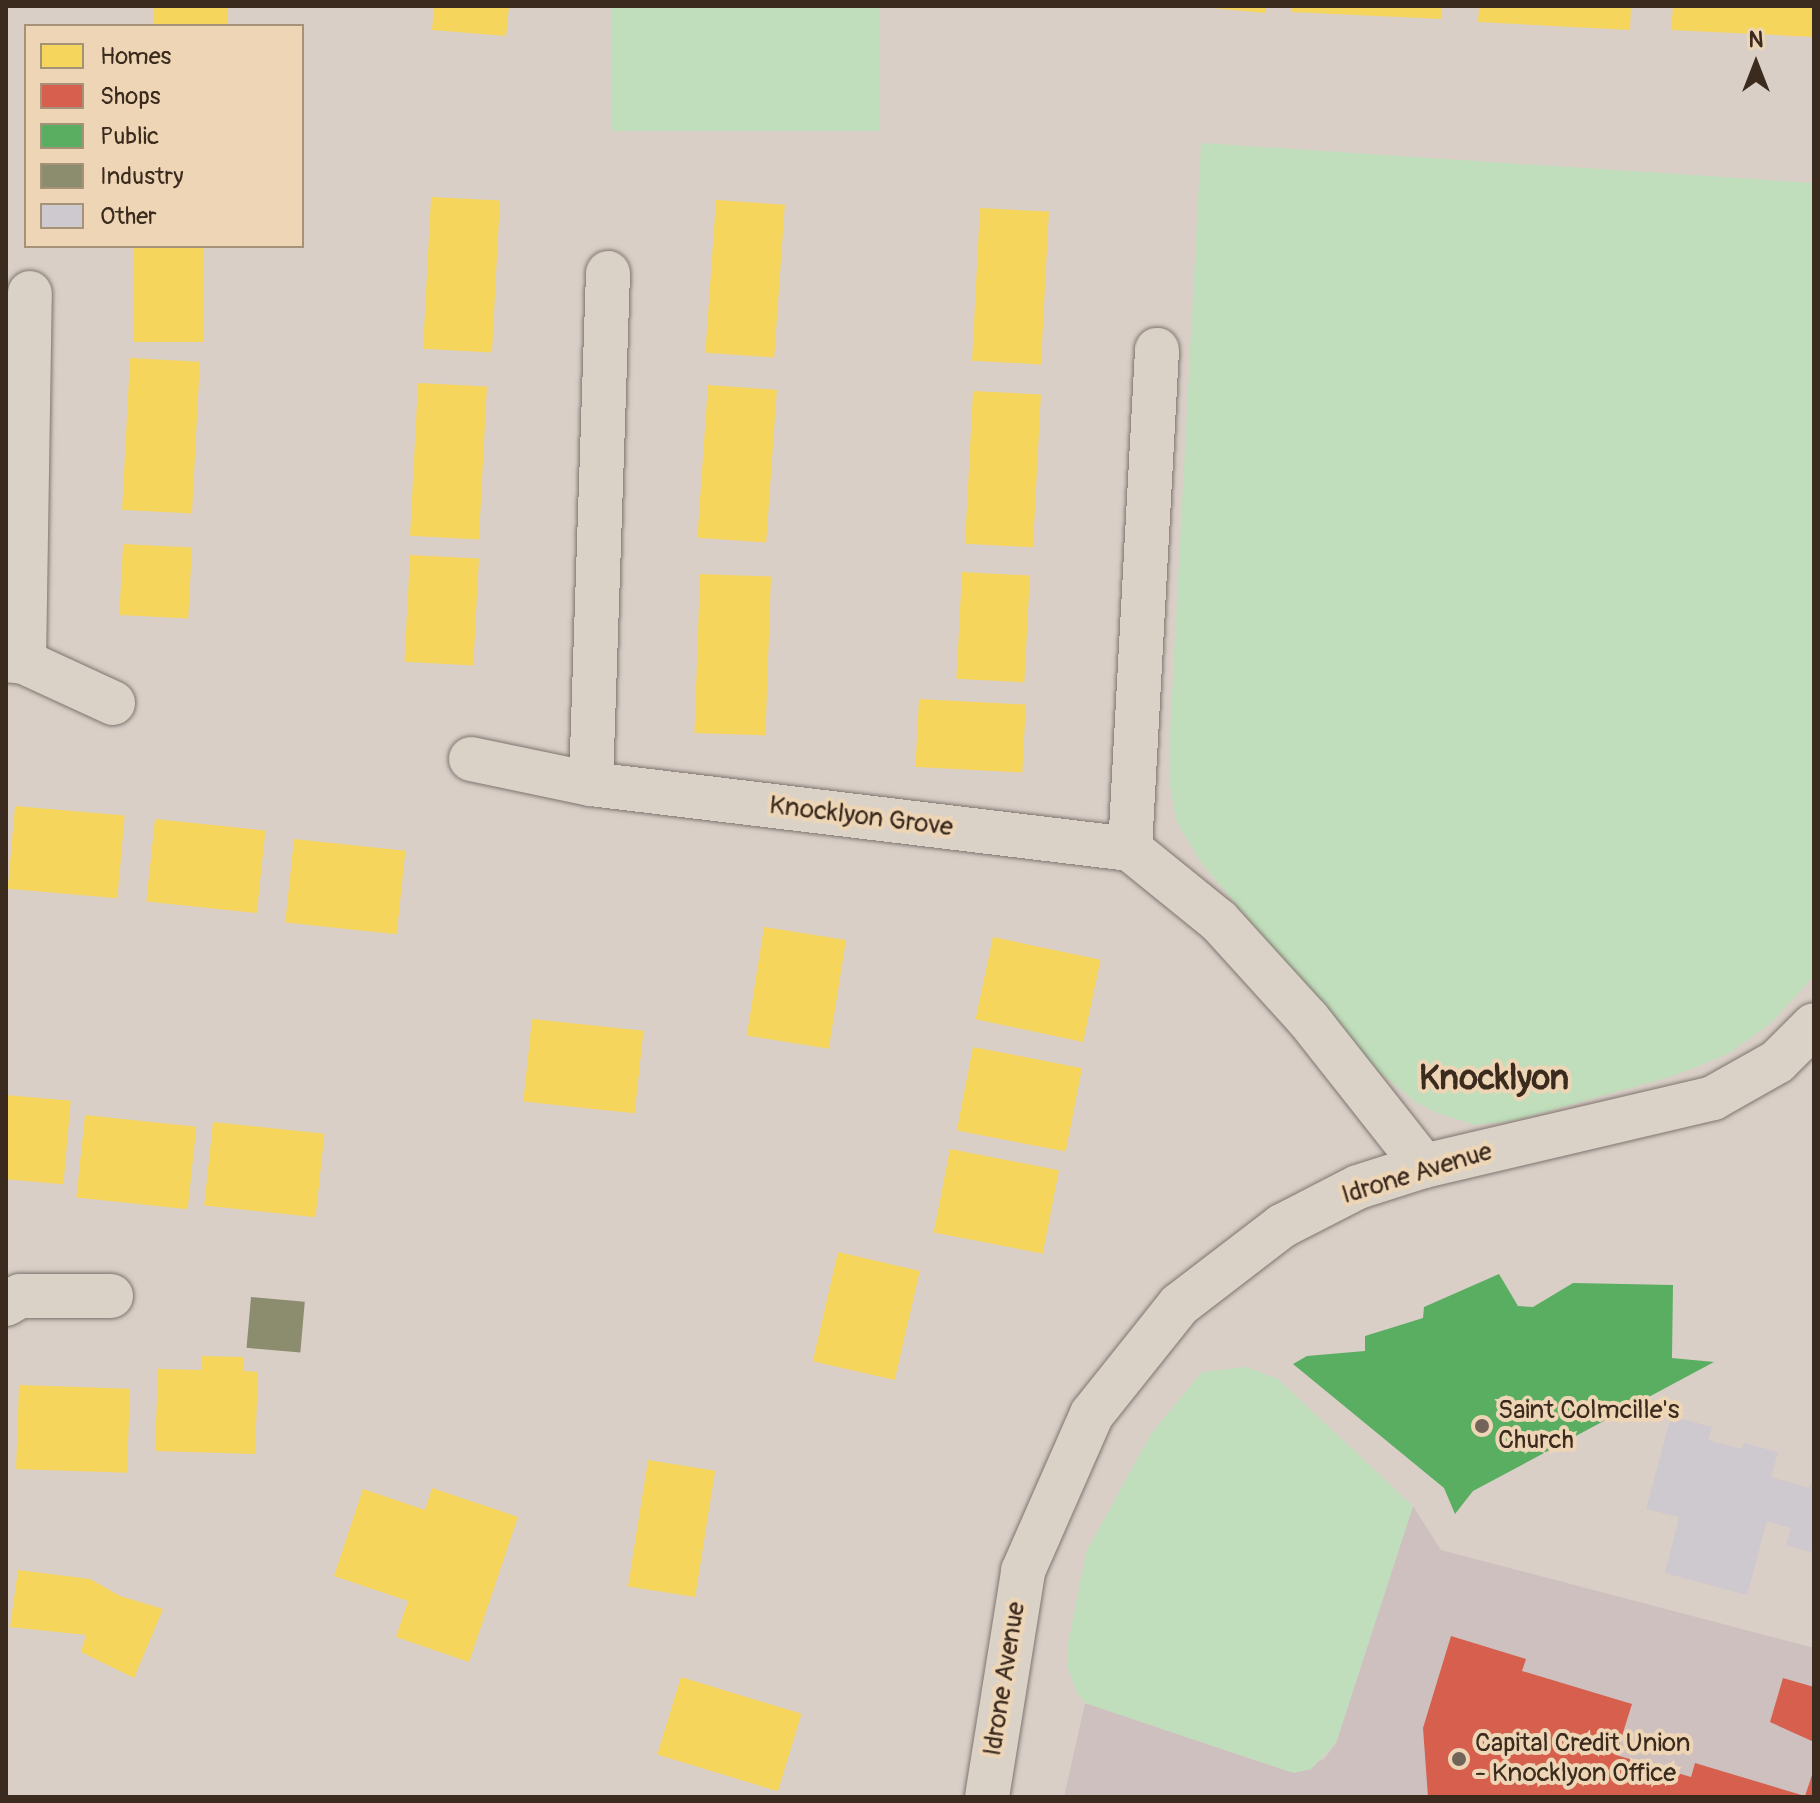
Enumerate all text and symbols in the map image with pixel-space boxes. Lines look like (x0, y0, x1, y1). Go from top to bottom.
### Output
legend (24, 24, 304, 248)
north arrow (1716, 24, 1796, 104)
text: N (1749, 26, 1763, 54)
text: Homes (100, 42, 171, 71)
text: Shops (100, 82, 160, 111)
text: Public (100, 122, 159, 151)
text: Industry (100, 162, 183, 191)
text: Other (100, 202, 157, 231)
street label: Knocklyon Grove (767, 790, 955, 844)
district label: Knocklyon (1419, 1059, 1569, 1099)
street label: Idrone Avenue (1338, 1136, 1496, 1212)
place label: Saint Colmcille's Church (1498, 1395, 1679, 1456)
marker: Saint Colmcille's Church (1473, 1417, 1491, 1435)
street label: Idrone Avenue (977, 1600, 1033, 1758)
place label: Capital Credit Union - Knocklyon Office (1475, 1728, 1691, 1790)
marker: Capital Credit Union - Knocklyon Office (1450, 1750, 1468, 1768)

